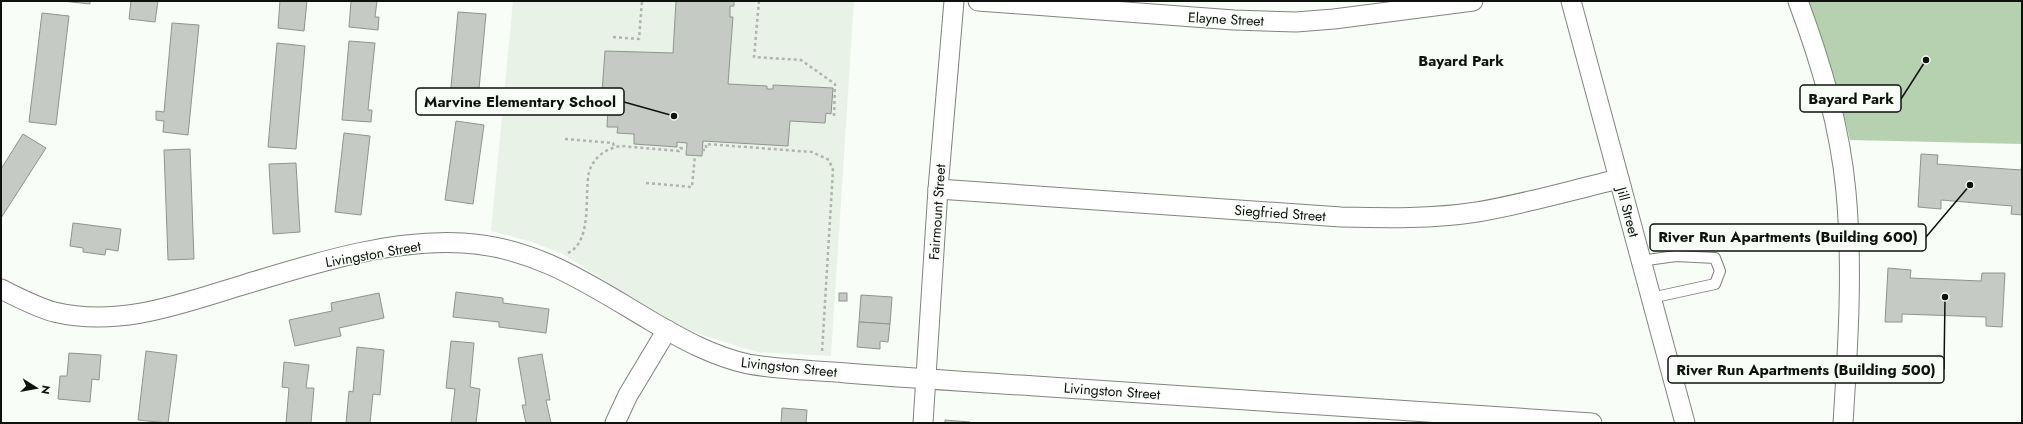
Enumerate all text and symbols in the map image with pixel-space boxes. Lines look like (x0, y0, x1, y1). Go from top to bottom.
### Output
street label: Elayne Street (1188, 7, 1265, 31)
district label: Bayard Park (1418, 50, 1504, 72)
callout: Bayard Park (1800, 85, 1901, 112)
callout: Marvine Elementary School (416, 88, 624, 115)
text: Bayard Park (1808, 88, 1894, 110)
text: Marvine Elementary School (424, 91, 616, 113)
street label: Fairmount Street (924, 163, 950, 261)
street label: Jill Street (1611, 183, 1644, 240)
street label: Siegfried Street (1234, 200, 1327, 226)
callout: River Run Apartments (Building 600) (1650, 224, 1926, 251)
text: River Run Apartments (Building 600) (1658, 226, 1918, 248)
street label: Livingston Street (324, 236, 423, 272)
street label: Livingston Street (740, 352, 839, 382)
callout: River Run Apartments (Building 500) (1668, 356, 1944, 383)
text: River Run Apartments (Building 500) (1676, 359, 1936, 381)
north arrow (16, 368, 56, 408)
street label: Livingston Street (1063, 378, 1162, 404)
text: N (37, 384, 55, 396)

